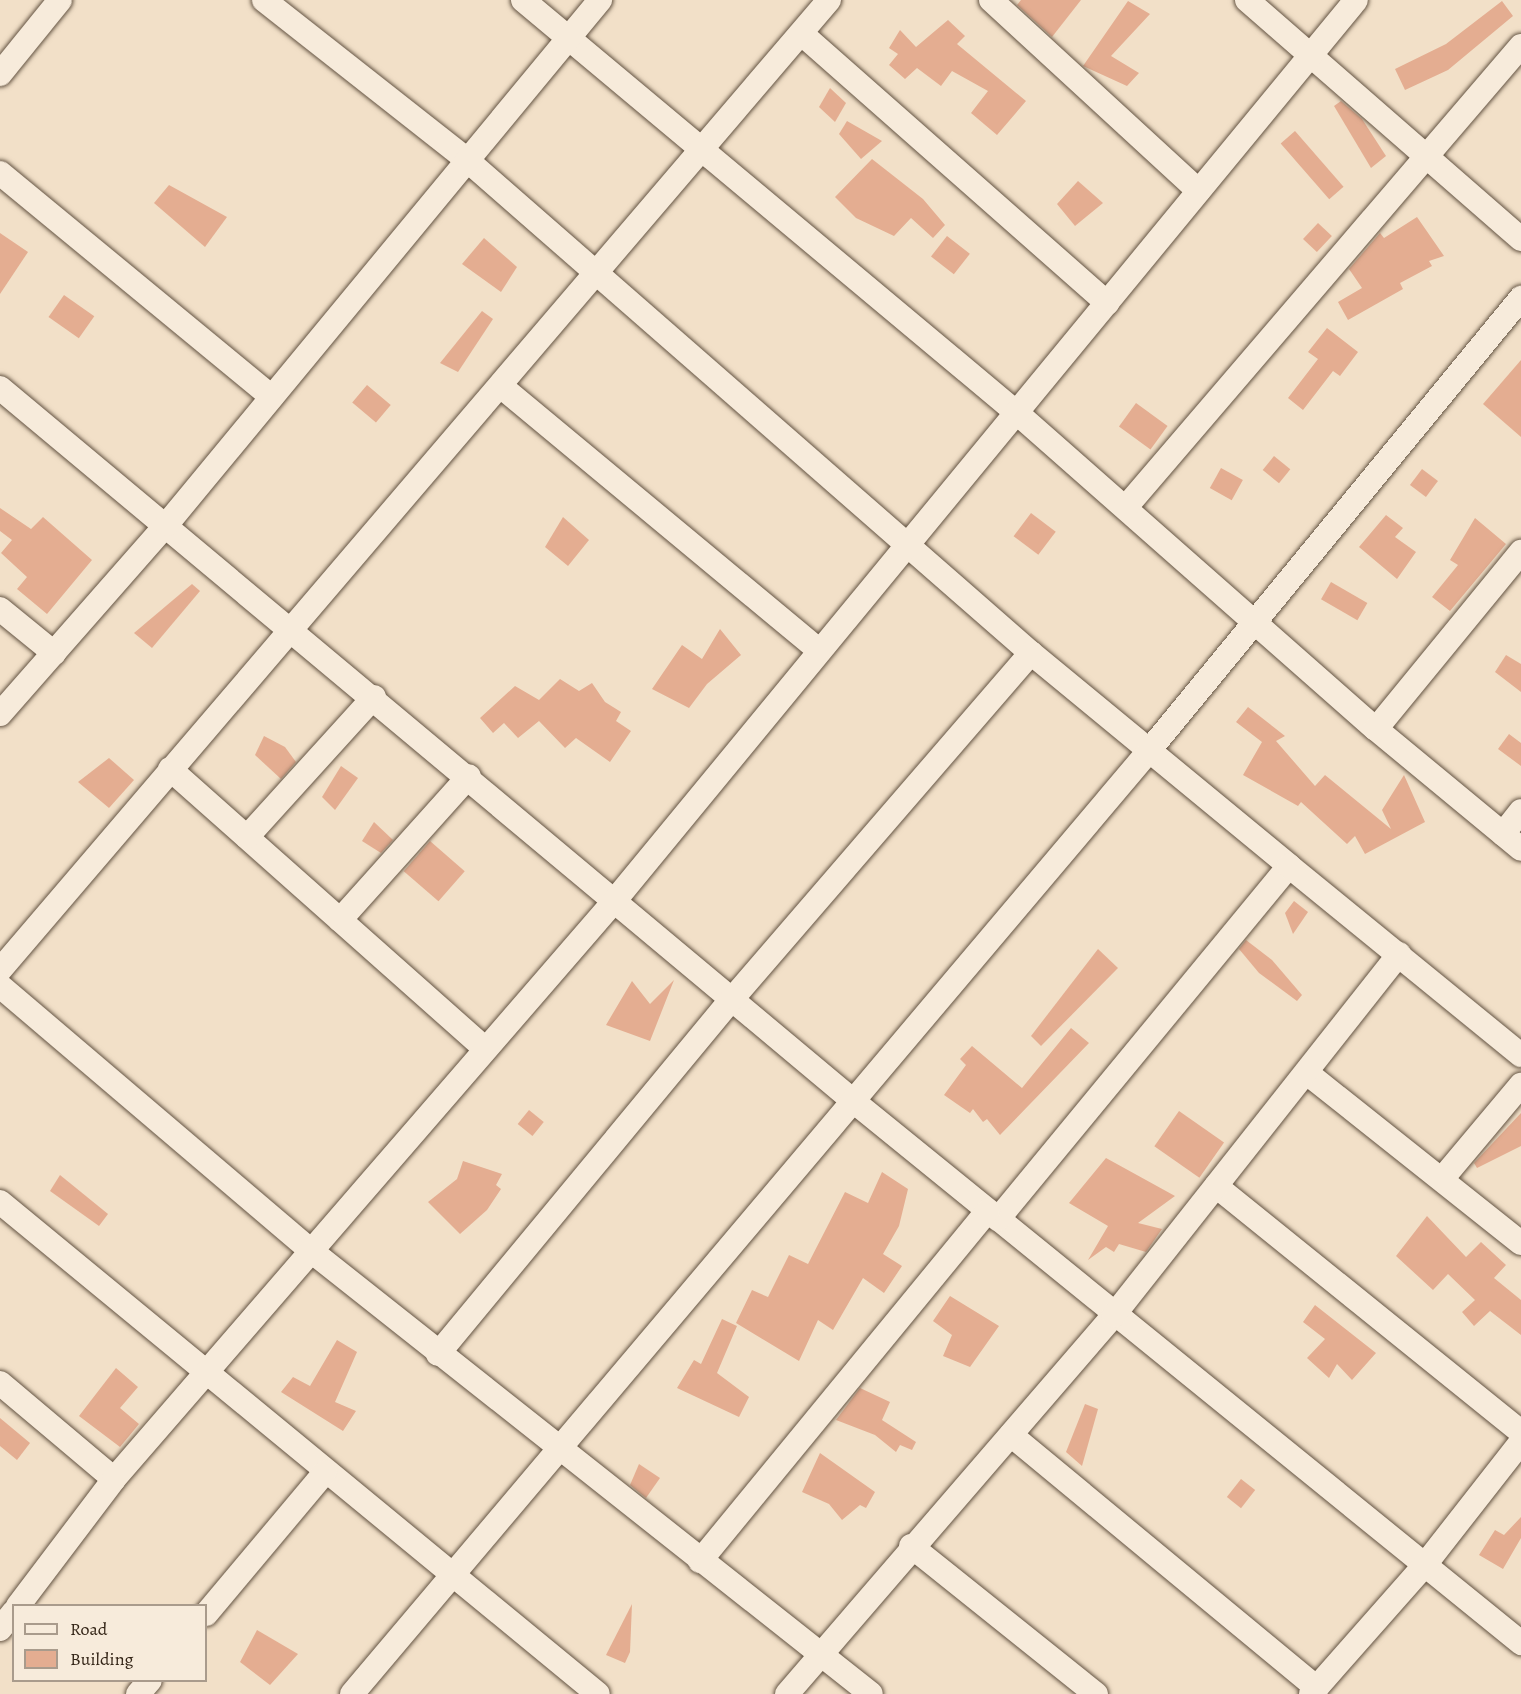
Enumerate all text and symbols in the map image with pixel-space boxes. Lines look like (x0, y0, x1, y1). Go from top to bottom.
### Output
legend (12, 1604, 207, 1682)
text: Road (70, 1617, 107, 1641)
text: Building (70, 1647, 134, 1671)

